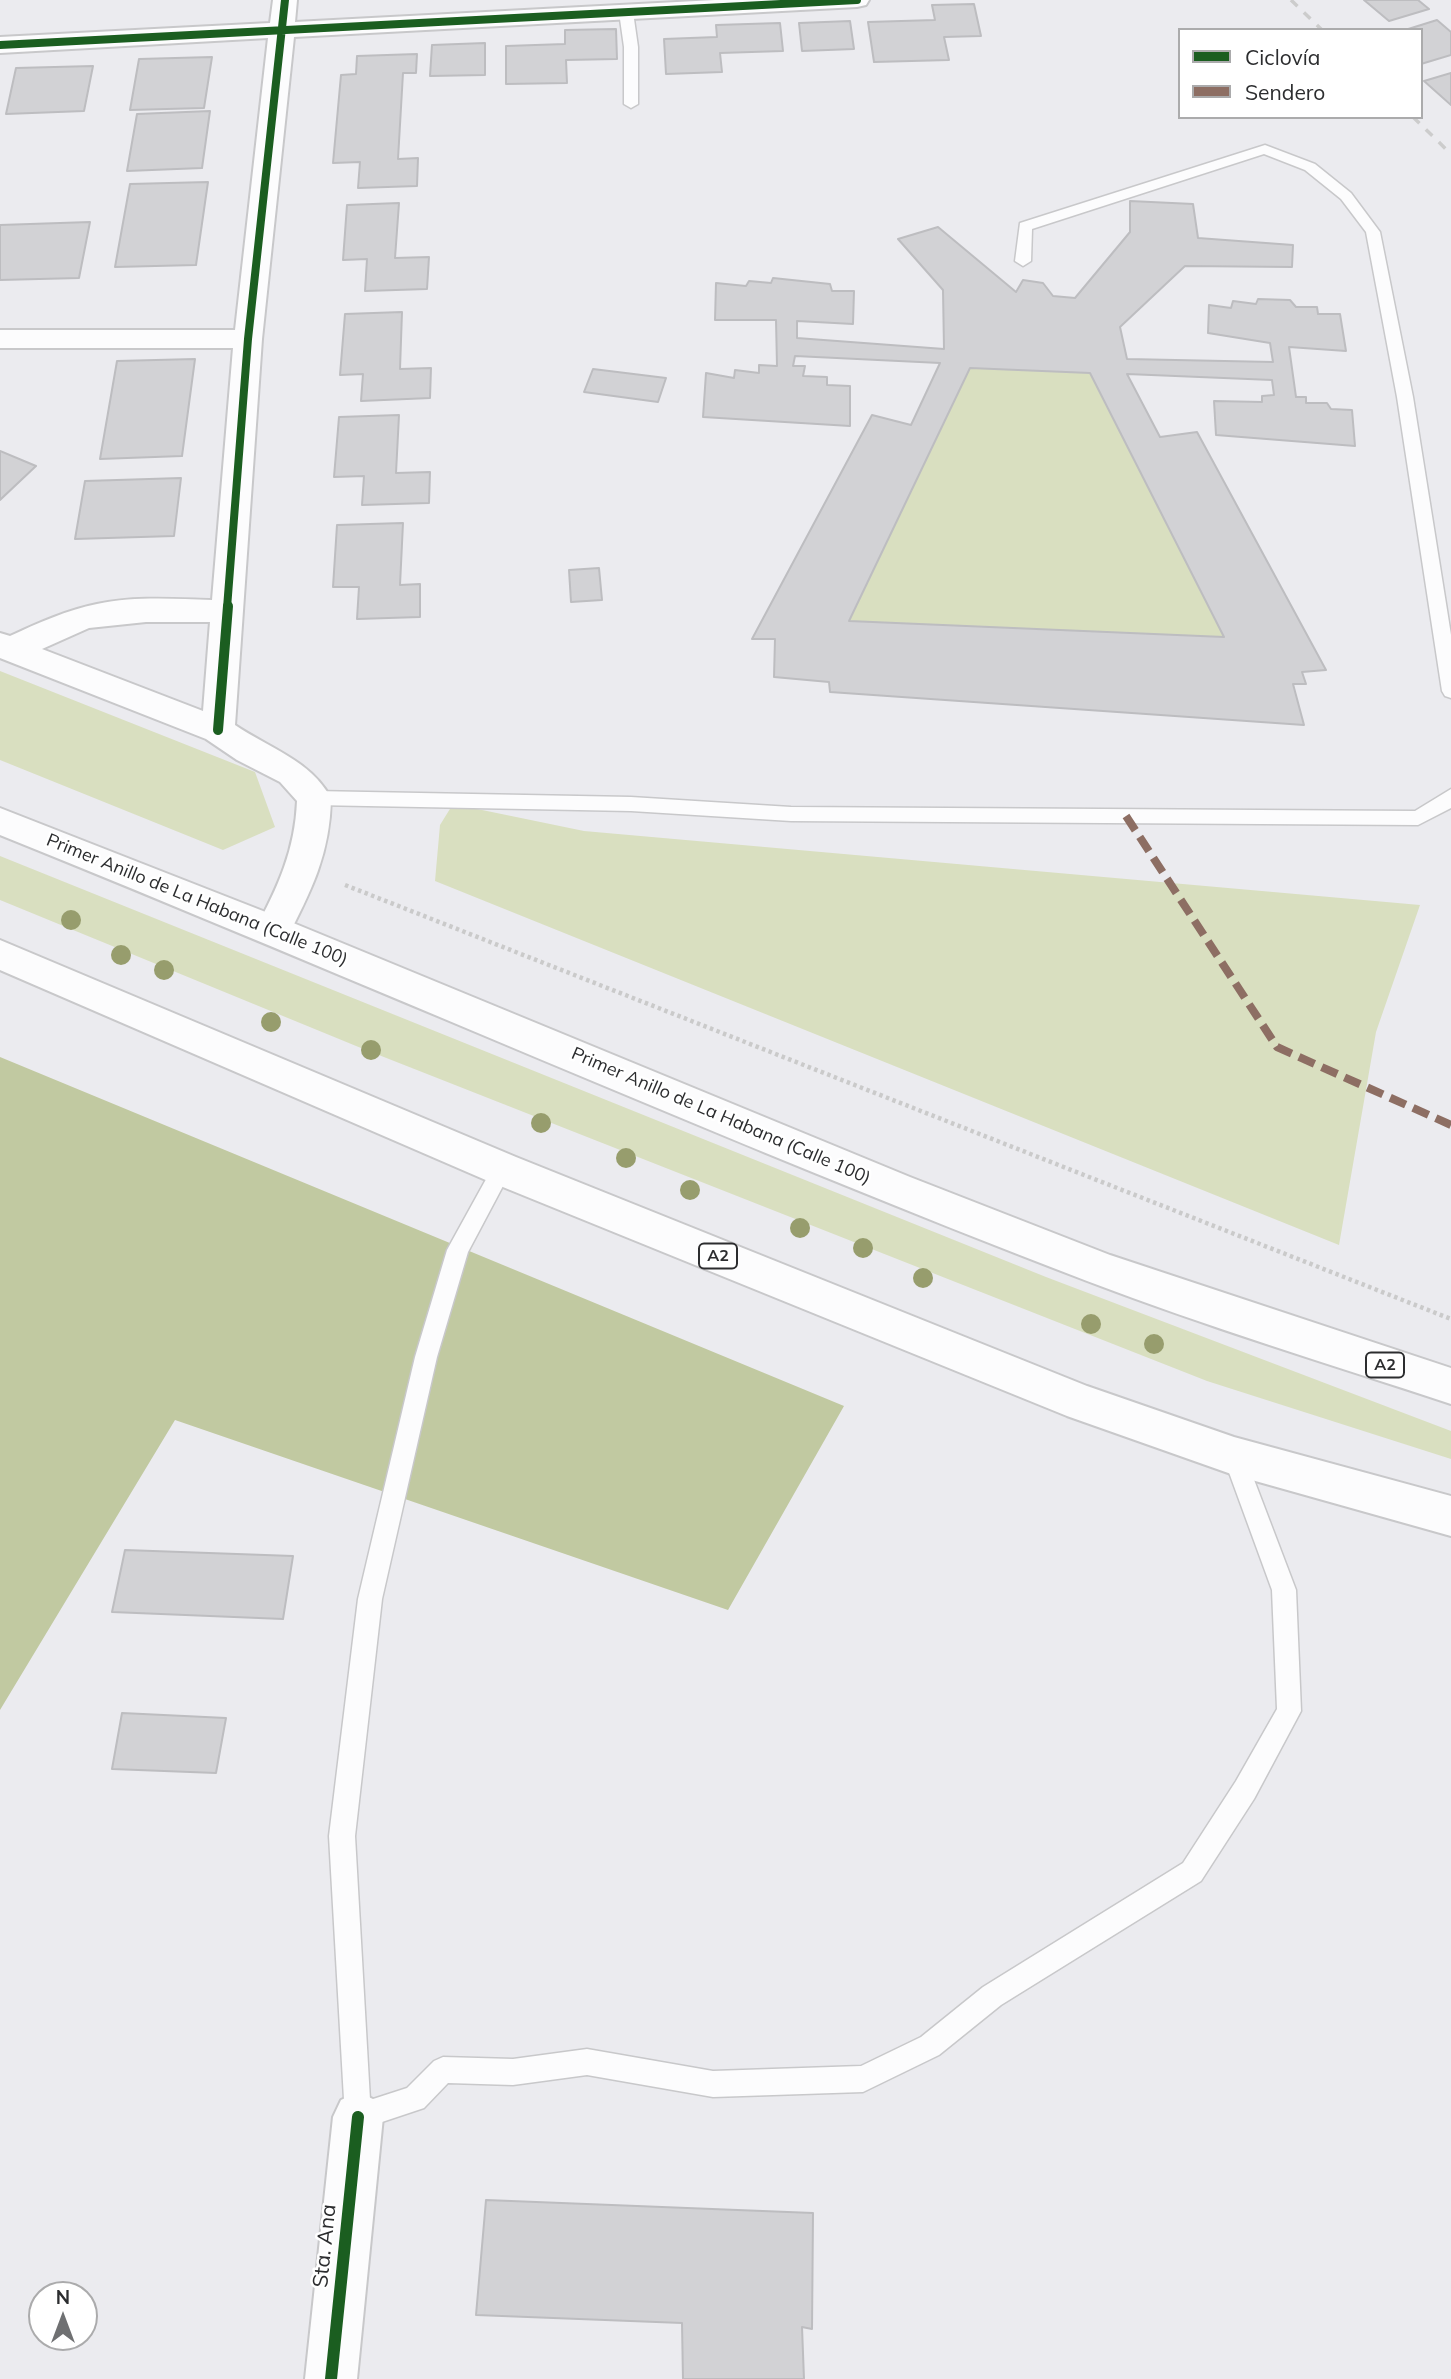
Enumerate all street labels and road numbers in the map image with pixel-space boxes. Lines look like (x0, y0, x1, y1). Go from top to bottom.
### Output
street label: Primer Anillo de La Habana (Calle 100) (43, 829, 351, 971)
street label: Primer Anillo de La Habana (Calle 100) (568, 1043, 874, 1189)
road number: A2 (699, 1244, 737, 1268)
road number: A2 (1366, 1352, 1404, 1378)
street label: Sta. Ana (308, 2203, 342, 2289)

